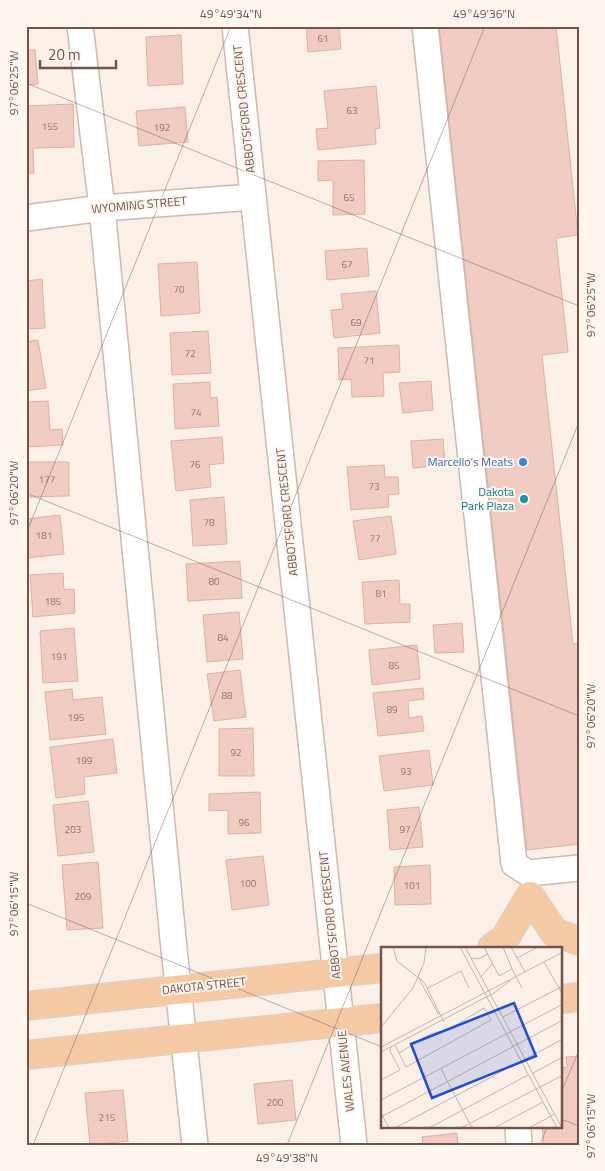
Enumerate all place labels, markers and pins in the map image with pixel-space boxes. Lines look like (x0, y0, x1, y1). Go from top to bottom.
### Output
place label: Marcello’s Meats (427, 452, 513, 471)
marker: Marcello’s Meats (517, 456, 529, 468)
place label: Dakota Park Plaza (461, 482, 514, 515)
marker: Dakota Park Plaza (518, 493, 530, 505)

